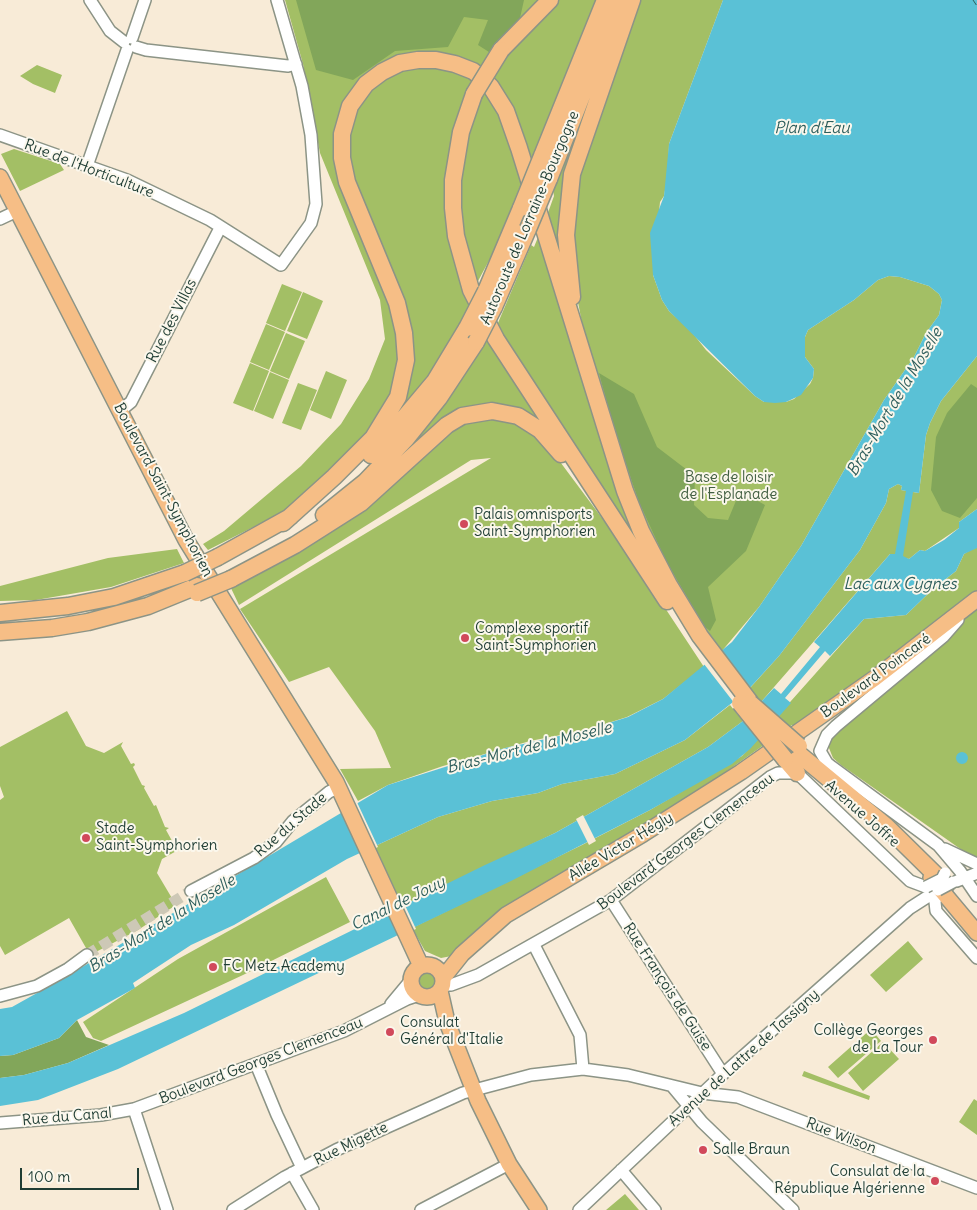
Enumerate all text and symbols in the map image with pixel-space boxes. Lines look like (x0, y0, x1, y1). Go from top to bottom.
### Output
street label: Autoroute de Lorraine-Bourgogne (477, 108, 583, 328)
water label: Plan d'Eau (774, 118, 850, 138)
street label: Rue de l'Horticulture (22, 136, 156, 202)
street label: Rue des Villas (143, 276, 201, 366)
water label: Bras-Mort de la Moselle (843, 324, 947, 480)
street label: Boulevard Saint-Symphorien (110, 400, 216, 580)
park label: Base de loisir de l'Esplanade (681, 469, 777, 504)
place label: Palais omnisports Saint-Symphorien (474, 506, 595, 541)
marker: Palais omnisports Saint-Symphorien (458, 518, 470, 530)
water label: Lac aux Cygnes (843, 574, 957, 594)
place label: Complexe sportif Saint-Symphorien (475, 620, 596, 655)
street label: Boulevard Poincaré (817, 630, 935, 722)
marker: Complexe sportif Saint-Symphorien (459, 632, 471, 644)
water label: Bras-Mort de la Moselle (445, 718, 613, 778)
street label: Boulevard Georges Clemenceau (594, 770, 778, 914)
street label: Avenue Joffre (821, 777, 903, 851)
street label: Rue du Stade (251, 789, 331, 861)
street label: Allée Victor Hégly (566, 809, 676, 885)
place label: Stade Saint-Symphorien (96, 820, 217, 855)
marker: Stade Saint-Symphorien (80, 832, 92, 844)
water label: Bras-Mort de la Moselle (85, 871, 239, 977)
water label: Canal de Jouy (348, 873, 448, 935)
street label: Rue François de Guise (619, 920, 715, 1054)
place label: FC Metz Academy (223, 958, 345, 976)
marker: FC Metz Academy (207, 961, 219, 973)
street label: Avenue de Lattre de Tassigny (665, 986, 823, 1130)
street label: Boulevard Georges Clemenceau (157, 1014, 365, 1108)
place label: Consulat Général d'Italie (400, 1014, 503, 1049)
place label: Collège Georges de La Tour (813, 1022, 923, 1057)
marker: Consulat Général d'Italie (384, 1026, 396, 1038)
marker: Collège Georges de La Tour (927, 1034, 939, 1046)
street label: Rue du Canal (21, 1104, 113, 1130)
street label: Rue Wilson (803, 1114, 879, 1158)
street label: Rue Migette (311, 1118, 391, 1170)
place label: Salle Braun (713, 1141, 790, 1159)
marker: Salle Braun (697, 1144, 709, 1156)
scale bar (22, 1158, 141, 1190)
place label: Consulat de la République Algérienne (774, 1163, 925, 1198)
text: 100 m (28, 1167, 70, 1186)
marker: Consulat de la République Algérienne (929, 1175, 941, 1187)

